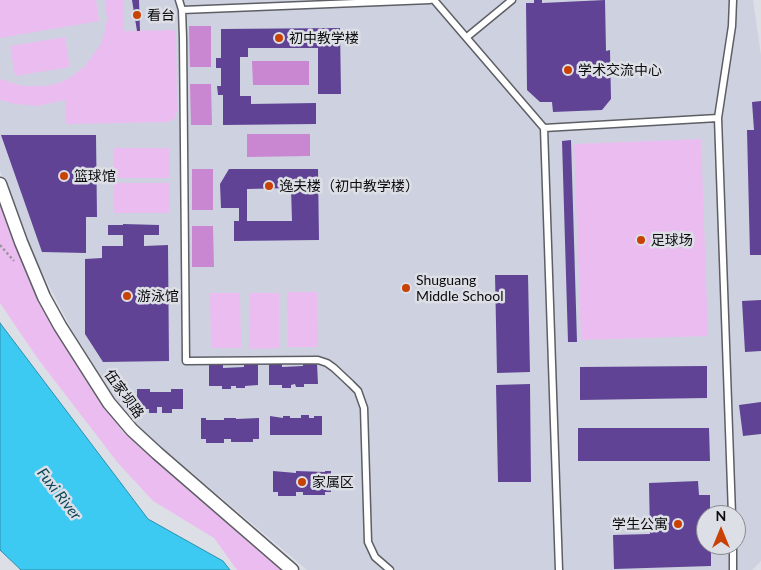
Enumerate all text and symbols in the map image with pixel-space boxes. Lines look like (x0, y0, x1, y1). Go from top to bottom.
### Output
place label: 看台 (147, 7, 175, 23)
marker: 看台 (131, 9, 143, 21)
place label: 初中教学楼 (289, 30, 359, 46)
marker: 初中教学楼 (273, 32, 285, 44)
place label: 学术交流中心 (578, 62, 662, 78)
marker: 学术交流中心 (562, 64, 574, 76)
place label: 篮球馆 (74, 168, 116, 184)
marker: 篮球馆 (58, 170, 70, 182)
place label: 逸夫楼（初中教学楼） (279, 178, 419, 194)
marker: 逸夫楼（初中教学楼） (263, 180, 275, 192)
place label: 足球场 (651, 232, 693, 248)
marker: 足球场 (635, 234, 647, 246)
place label: Shuguang Middle School (416, 272, 503, 304)
marker: Shuguang Middle School (400, 282, 412, 294)
place label: 游泳馆 (137, 288, 179, 304)
marker: 游泳馆 (121, 290, 133, 302)
street label: 伍家坝路 (101, 366, 147, 422)
water label: Fuxi River (33, 465, 85, 523)
place label: 家属区 (312, 474, 354, 490)
marker: 家属区 (296, 476, 308, 488)
north arrow (696, 505, 746, 555)
text: N (716, 507, 726, 524)
place label: 学生公寓 (612, 516, 668, 532)
marker: 学生公寓 (672, 518, 684, 530)

